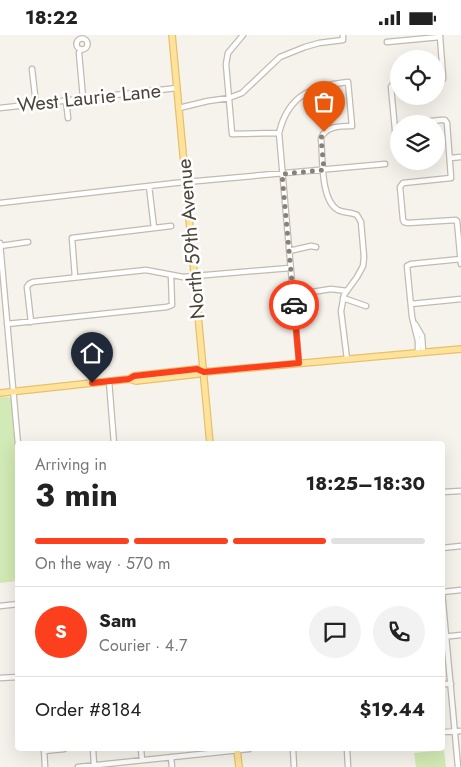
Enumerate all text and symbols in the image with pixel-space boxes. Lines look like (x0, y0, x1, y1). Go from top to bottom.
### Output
text: 18:22 (25, 4, 78, 31)
map controls (390, 50, 445, 170)
button: locate (390, 50, 445, 105)
street label: West Laurie Lane (16, 76, 162, 120)
pin (303, 81, 345, 132)
icon: bag (310, 88, 338, 116)
button: layers (390, 115, 445, 170)
street label: North 59th Avenue (170, 158, 212, 320)
courier (269, 280, 319, 330)
icon: car (280, 291, 308, 319)
pin (71, 332, 113, 383)
icon: home (78, 339, 106, 367)
text: Arriving in (35, 453, 107, 476)
text: 18:25–18:30 (306, 470, 425, 497)
text: 3 min (35, 472, 118, 518)
text: On the way · 570 m (35, 552, 170, 575)
button: chat (309, 606, 361, 658)
button: phone (373, 606, 425, 658)
text: Sam (99, 607, 137, 634)
text: S (55, 618, 67, 645)
text: Courier · 4.7 (99, 634, 187, 657)
text: Order #8184 (35, 696, 141, 723)
text: $19.44 (359, 696, 425, 723)

